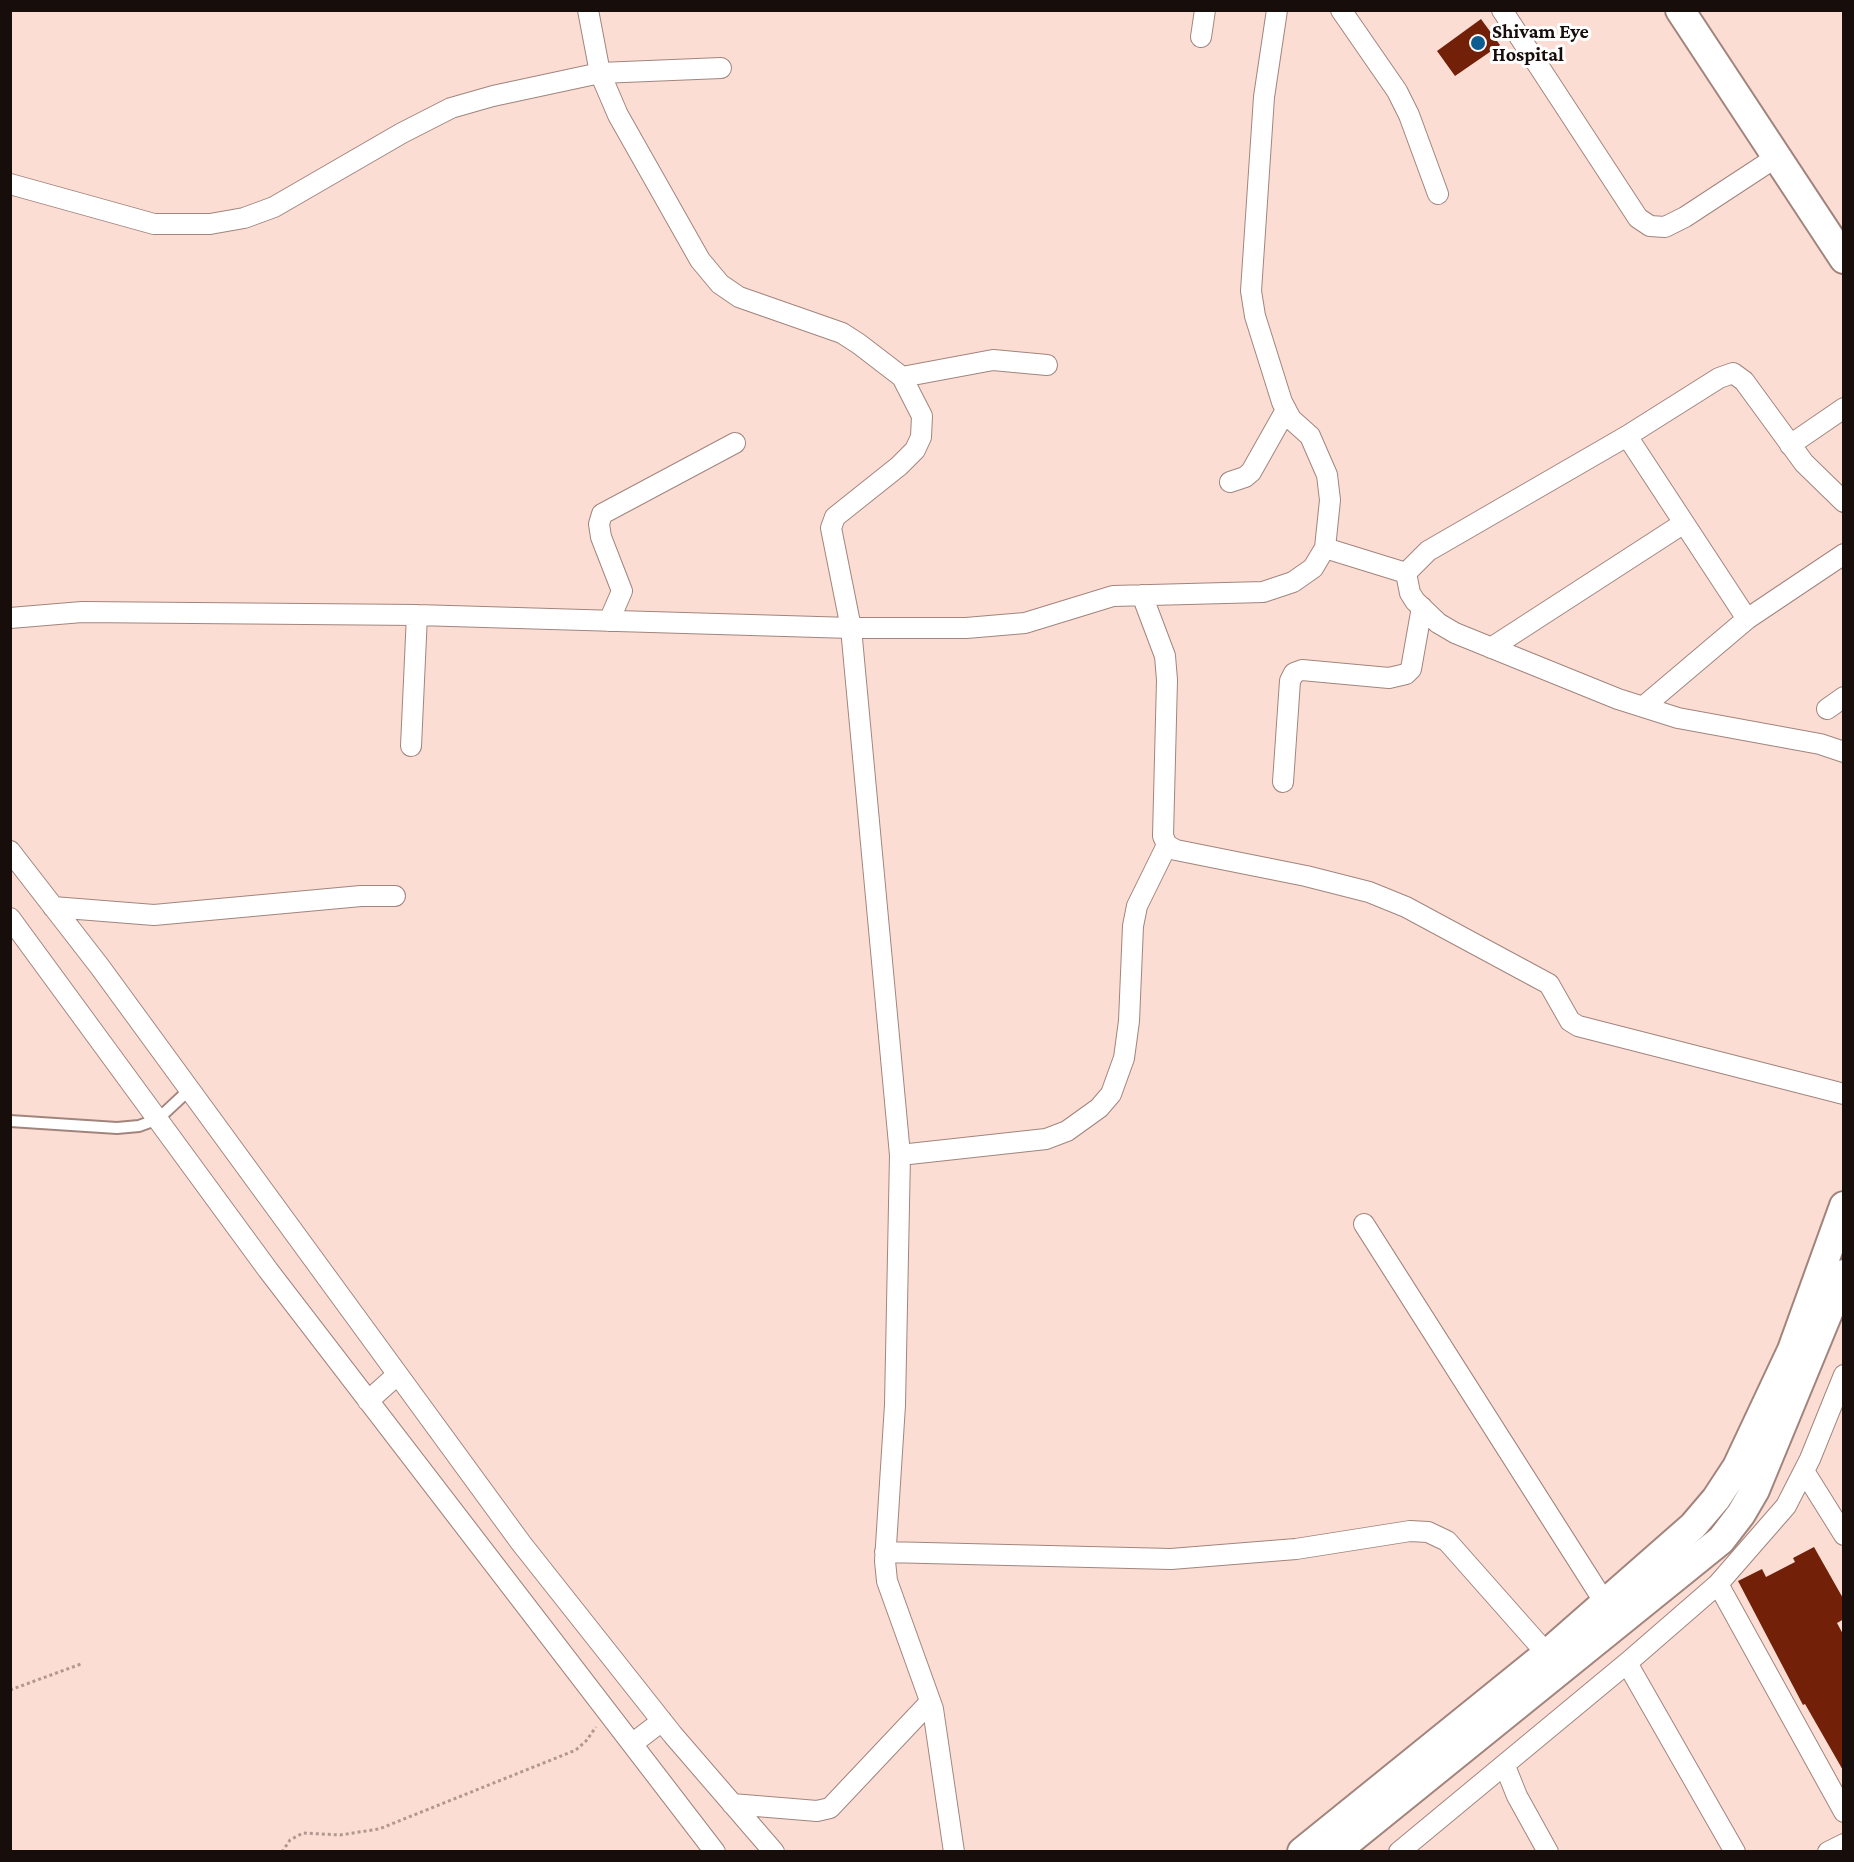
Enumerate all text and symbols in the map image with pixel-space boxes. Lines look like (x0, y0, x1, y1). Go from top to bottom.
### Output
place label: Shivam Eye Hospital (1492, 20, 1589, 67)
marker: Shivam Eye Hospital (1469, 34, 1487, 52)

